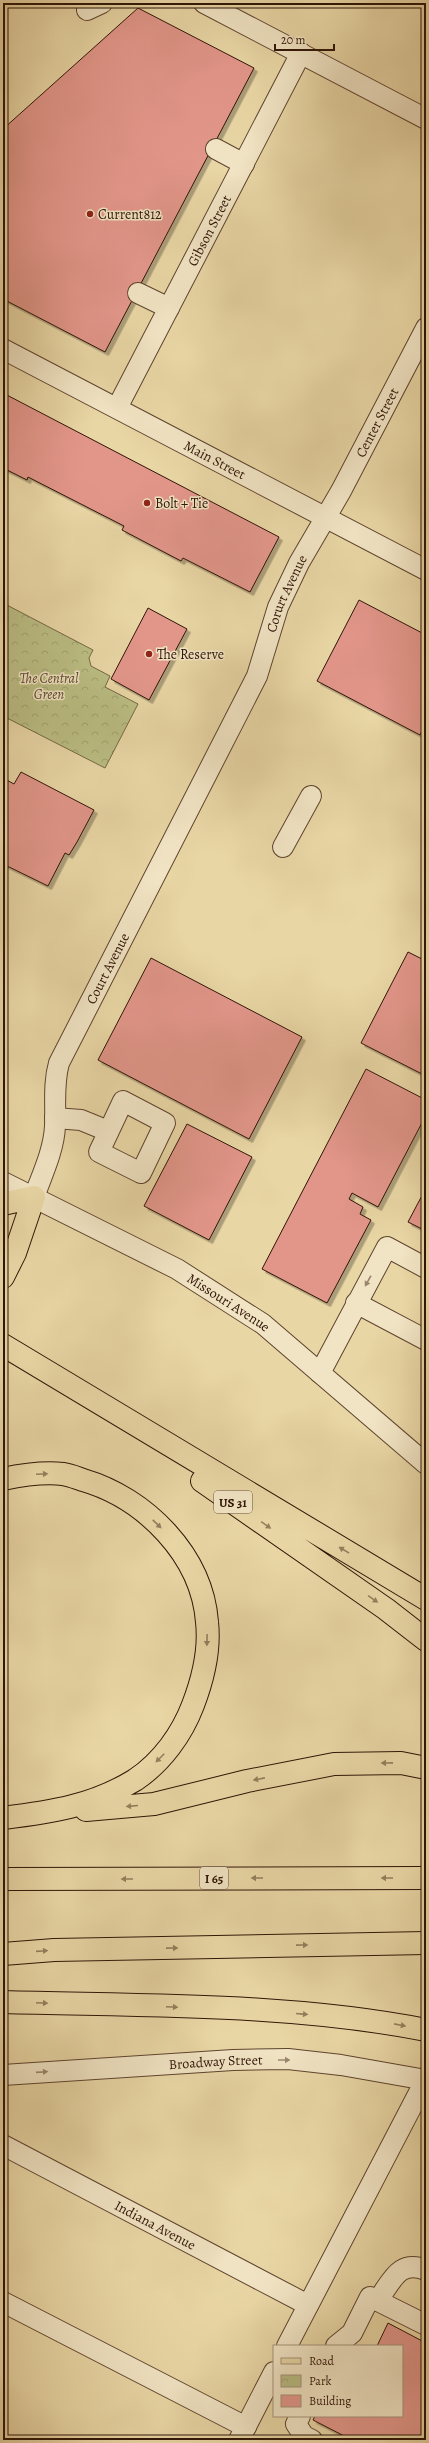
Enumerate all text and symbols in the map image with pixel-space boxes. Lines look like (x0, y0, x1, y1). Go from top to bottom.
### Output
scale bar (275, 26, 334, 52)
text: 20 m (281, 32, 305, 48)
street label: Gibson Street (183, 191, 236, 270)
place label: Current812 (98, 205, 162, 224)
marker: Current812 (85, 209, 95, 219)
street label: Center Street (351, 384, 403, 461)
street label: Main Street (180, 436, 249, 484)
place label: Bolt + Tie (155, 494, 208, 513)
marker: Bolt + Tie (142, 498, 152, 508)
street label: Corurt Avenue (262, 551, 312, 635)
place label: The Reserve (157, 645, 224, 664)
marker: The Reserve (144, 649, 154, 659)
park label: The Central Green (20, 669, 79, 704)
street label: Court Avenue (82, 930, 134, 1007)
street label: Missouri Avenue (183, 1269, 274, 1336)
one-way arrow (365, 1275, 372, 1287)
one-way arrow (36, 1471, 48, 1478)
road number: US 31 (214, 1491, 252, 1513)
one-way arrow (152, 1519, 162, 1529)
one-way arrow (260, 1521, 271, 1529)
one-way arrow (338, 1547, 350, 1554)
one-way arrow (367, 1595, 378, 1603)
one-way arrow (204, 1634, 210, 1647)
one-way arrow (155, 1753, 165, 1763)
one-way arrow (380, 1760, 393, 1766)
one-way arrow (253, 1776, 265, 1782)
one-way arrow (126, 1803, 138, 1809)
road number: I 65 (200, 1867, 228, 1889)
one-way arrow (250, 1875, 263, 1881)
one-way arrow (380, 1875, 393, 1881)
one-way arrow (120, 1876, 133, 1882)
one-way arrow (296, 1942, 309, 1948)
one-way arrow (166, 1944, 178, 1951)
one-way arrow (36, 1947, 48, 1954)
one-way arrow (36, 2000, 49, 2006)
one-way arrow (166, 2004, 178, 2011)
one-way arrow (296, 2010, 308, 2017)
one-way arrow (394, 2022, 406, 2028)
street label: Broadway Street (168, 2050, 263, 2074)
one-way arrow (278, 2057, 291, 2063)
one-way arrow (36, 2069, 48, 2076)
street label: Indiana Avenue (111, 2196, 199, 2255)
legend (273, 2345, 403, 2417)
text: Road (309, 2353, 335, 2369)
text: Park (309, 2373, 332, 2389)
text: Building (309, 2393, 351, 2409)

